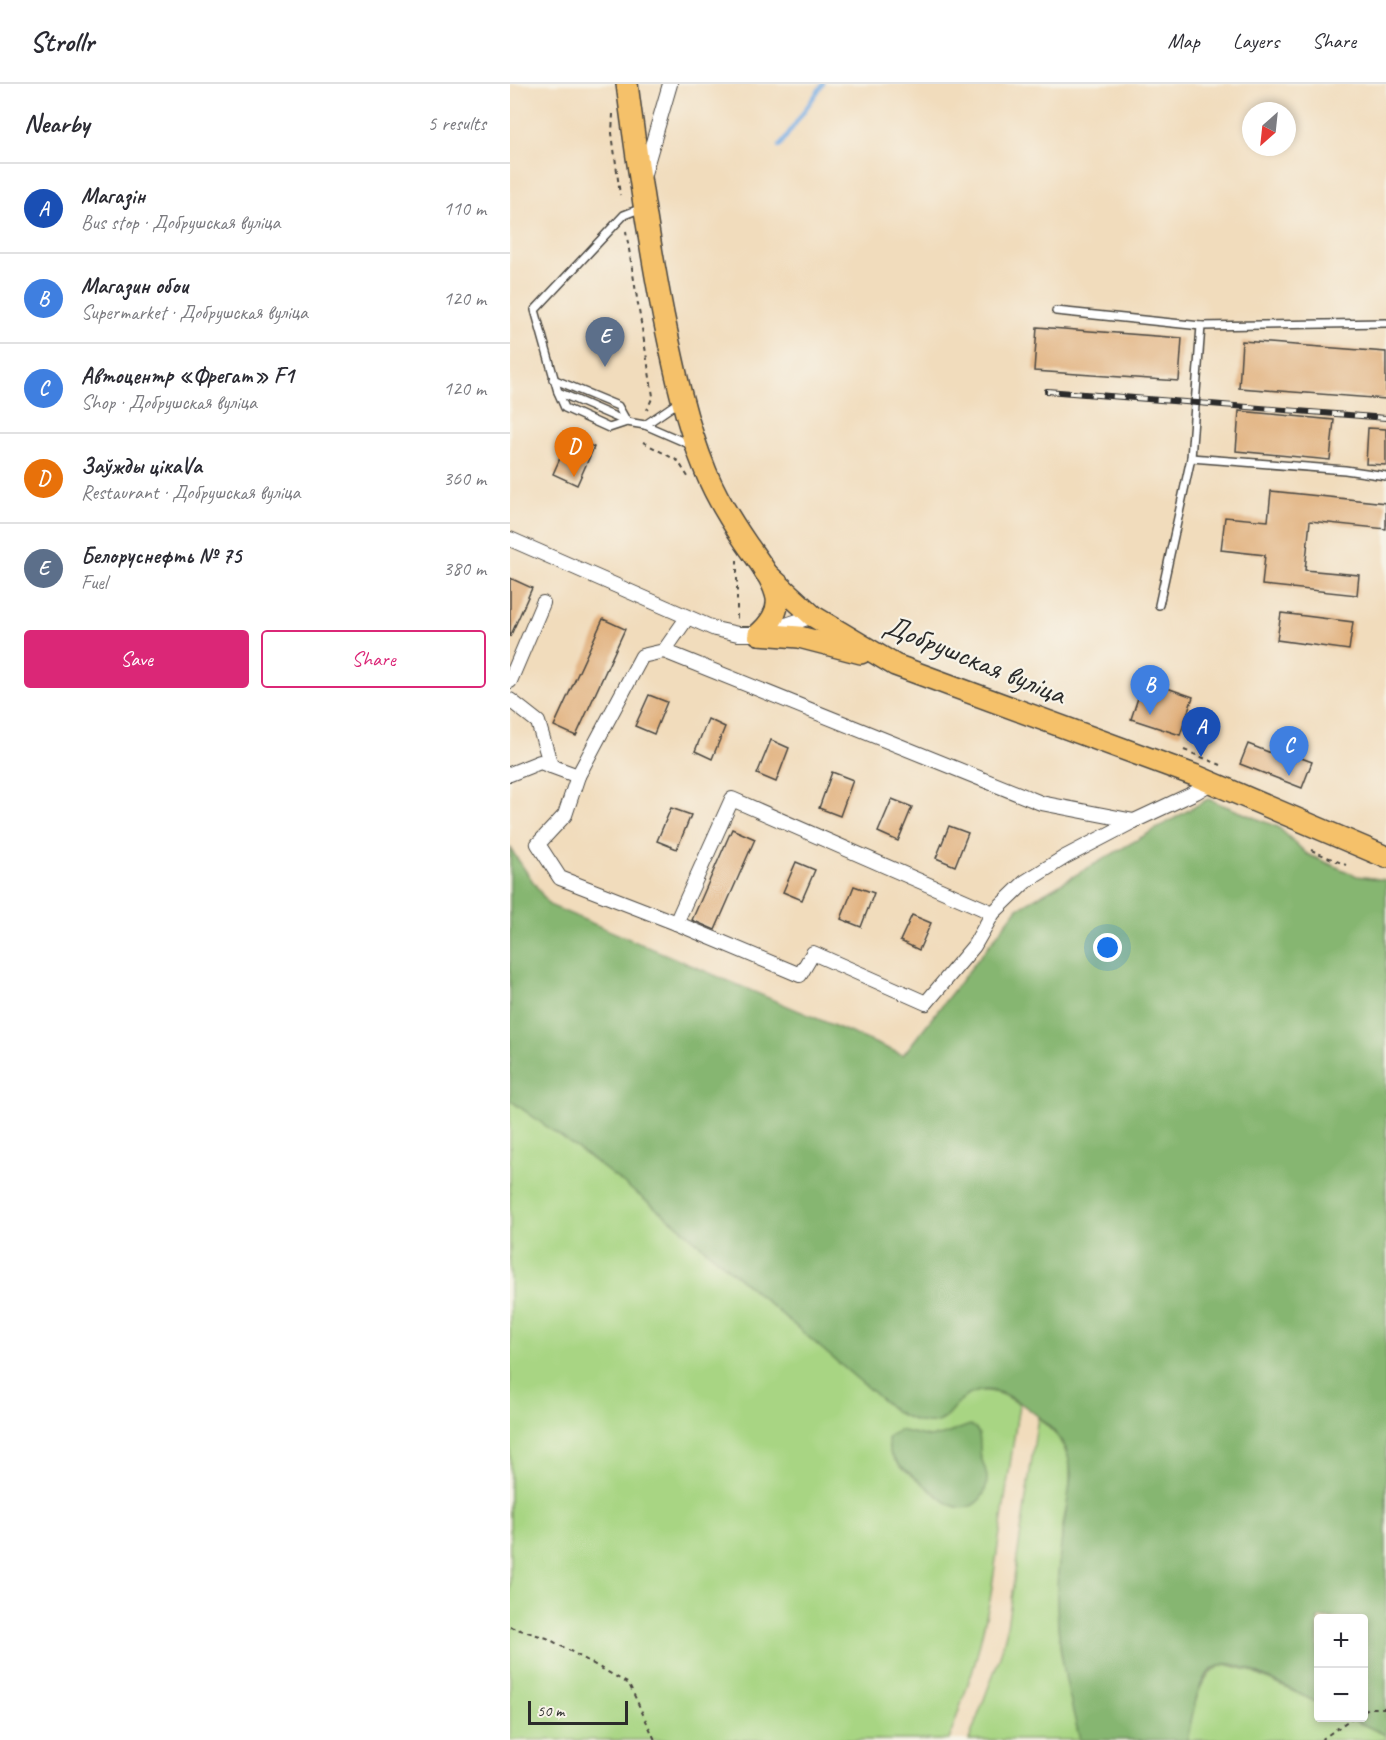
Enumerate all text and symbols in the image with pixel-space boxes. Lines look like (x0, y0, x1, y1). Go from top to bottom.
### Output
text: Strollr (30, 24, 94, 59)
text: Map (1167, 28, 1200, 54)
text: Layers (1233, 28, 1279, 54)
text: Share (1312, 28, 1356, 54)
north arrow (1242, 102, 1296, 156)
text: Nearby (24, 107, 89, 140)
text: 5 results (427, 111, 486, 136)
text: Магазін (81, 182, 145, 210)
text: A (38, 196, 49, 221)
text: 110 m (443, 196, 486, 221)
text: Bus stop · Добрушская вуліца (81, 210, 280, 235)
text: Магазин обои (81, 272, 188, 300)
text: B (38, 286, 49, 311)
text: 120 m (443, 286, 486, 311)
text: Supermarket · Добрушская вуліца (81, 300, 308, 325)
pin: E (586, 318, 625, 367)
text: Автоцентр «Фрегат» F1 (81, 362, 294, 390)
text: C (39, 376, 48, 401)
text: 120 m (443, 376, 486, 401)
text: Shop · Добрушская вуліца (81, 390, 257, 415)
pin: D (554, 428, 594, 477)
text: Заўжды цікаVа (81, 452, 202, 480)
text: D (38, 466, 49, 491)
text: 360 m (443, 466, 486, 491)
text: Restaurant · Добрушская вуліца (81, 480, 300, 505)
text: Белоруснефть № 75 (81, 542, 241, 570)
text: E (38, 556, 49, 581)
text: 380 m (443, 556, 486, 581)
text: Fuel (81, 570, 107, 595)
street label: Добрушская вуліца (879, 605, 1073, 713)
button: Save (24, 630, 249, 688)
button: Share (261, 630, 486, 688)
pin: B (1130, 666, 1170, 715)
pin: A (1182, 708, 1220, 757)
pin: C (1270, 726, 1308, 776)
your location (1093, 933, 1122, 962)
map controls (1314, 1614, 1368, 1722)
button: + (1314, 1614, 1368, 1668)
button: − (1314, 1668, 1368, 1722)
scale bar (528, 1698, 628, 1726)
text: 50 m (537, 1701, 564, 1721)

